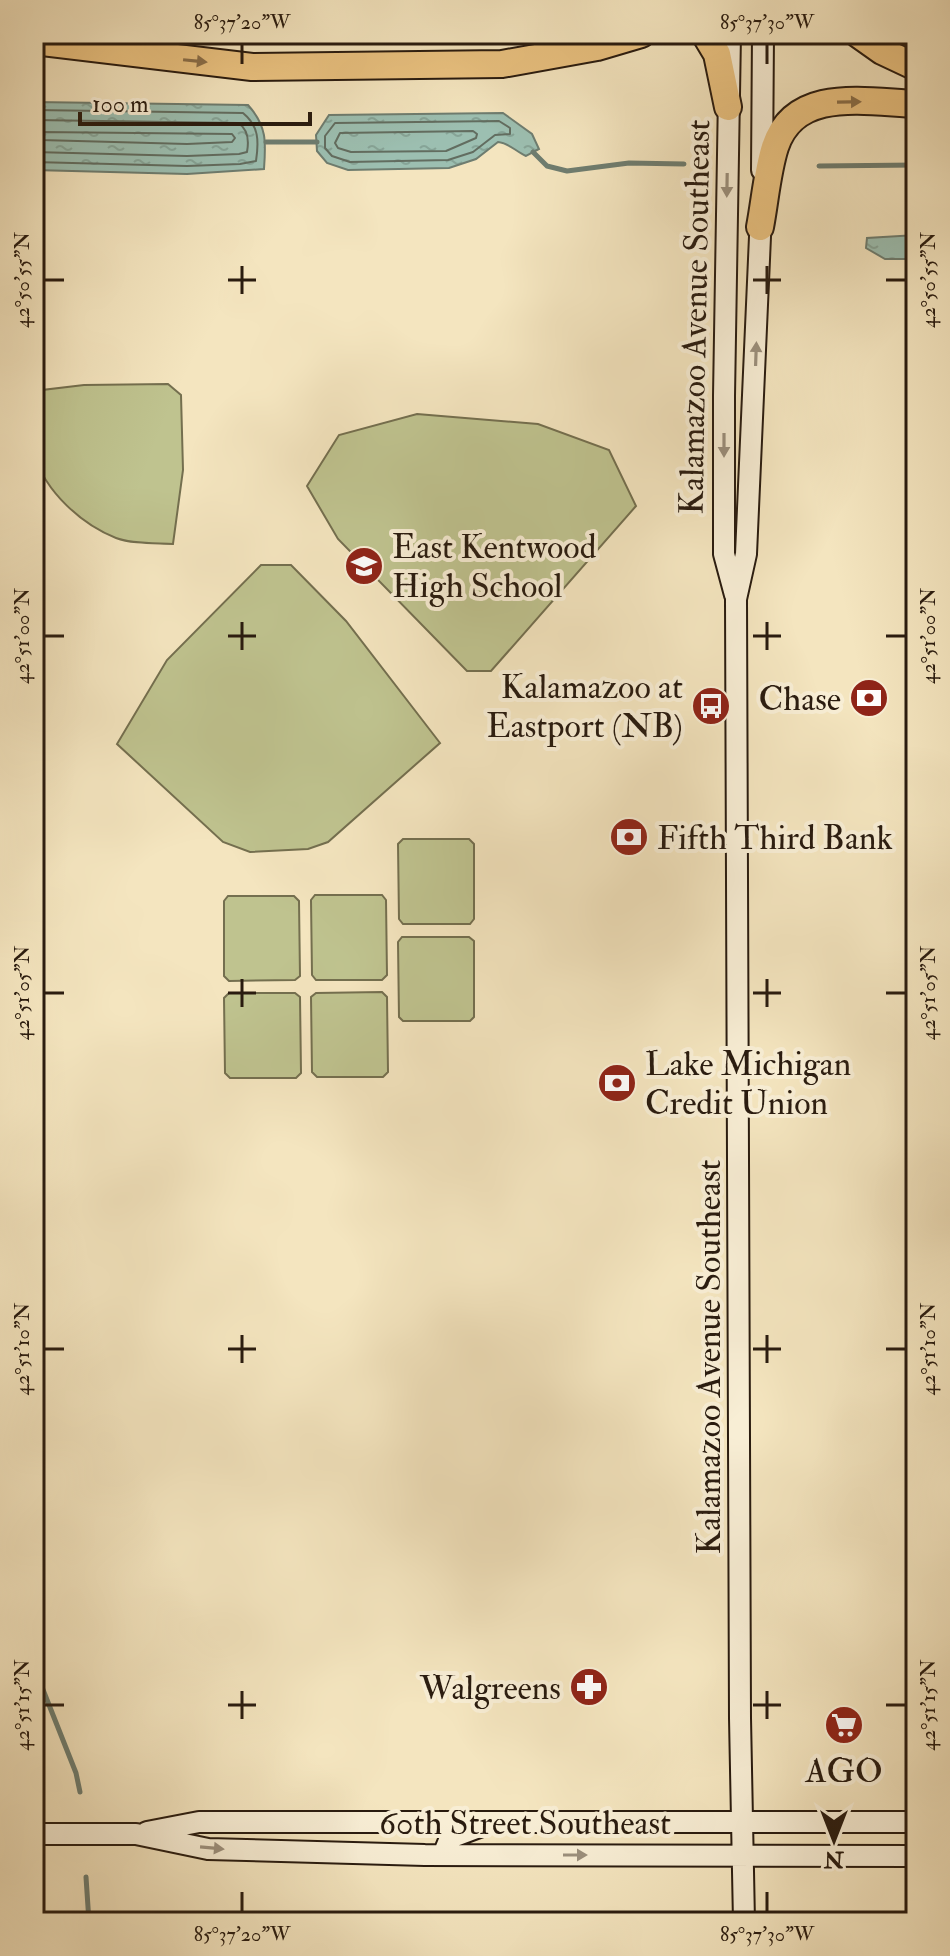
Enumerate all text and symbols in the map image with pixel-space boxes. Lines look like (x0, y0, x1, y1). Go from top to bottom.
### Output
text: 85°37'20"W (194, 10, 291, 35)
text: 85°37'30"W (720, 10, 815, 35)
one-way arrow (183, 55, 208, 68)
scale bar (80, 76, 310, 126)
text: 100 m (92, 89, 149, 120)
one-way arrow (837, 96, 862, 108)
street label: Kalamazoo Avenue Southeast (671, 119, 720, 515)
one-way arrow (721, 173, 733, 198)
text: 42°50'55"N (10, 232, 35, 328)
text: 42°50'55"N (916, 232, 941, 328)
one-way arrow (749, 341, 762, 366)
one-way arrow (718, 433, 730, 458)
place label: East Kentwood High School (392, 526, 597, 608)
school or university icon: East Kentwood High School (343, 545, 385, 587)
text: 42°51'00"N (10, 588, 35, 684)
text: 42°51'00"N (916, 588, 941, 684)
place label: Kalamazoo at Eastport (NB) (486, 666, 683, 748)
bank icon: Chase (848, 677, 890, 719)
place label: Chase (758, 678, 841, 721)
bus stop icon: Kalamazoo at Eastport (NB) (690, 685, 732, 727)
bank icon: Fifth Third Bank (608, 816, 650, 858)
place label: Fifth Third Bank (657, 817, 893, 860)
text: 42°51'05"N (10, 946, 35, 1040)
text: 42°51'05"N (916, 946, 941, 1040)
place label: Lake Michigan Credit Union (645, 1043, 851, 1125)
bank icon: Lake Michigan Credit Union (596, 1062, 638, 1104)
street label: Kalamazoo Avenue Southeast (688, 1159, 731, 1555)
text: 42°51'10"N (10, 1302, 35, 1395)
text: 42°51'10"N (916, 1302, 941, 1395)
text: 42°51'15"N (10, 1659, 35, 1751)
text: 42°51'15"N (916, 1659, 941, 1751)
pharmacy icon: Walgreens (568, 1666, 610, 1708)
place label: Walgreens (419, 1667, 561, 1710)
supermarket icon: AGO (823, 1704, 865, 1746)
place label: AGO (804, 1750, 883, 1793)
north arrow (794, 1800, 874, 1880)
street label: 60th Street Southeast (379, 1802, 671, 1845)
one-way arrow (200, 1842, 225, 1855)
text: N (824, 1845, 845, 1873)
one-way arrow (563, 1849, 588, 1861)
text: 85°37'20"W (194, 1922, 291, 1947)
text: 85°37'30"W (720, 1922, 815, 1947)

